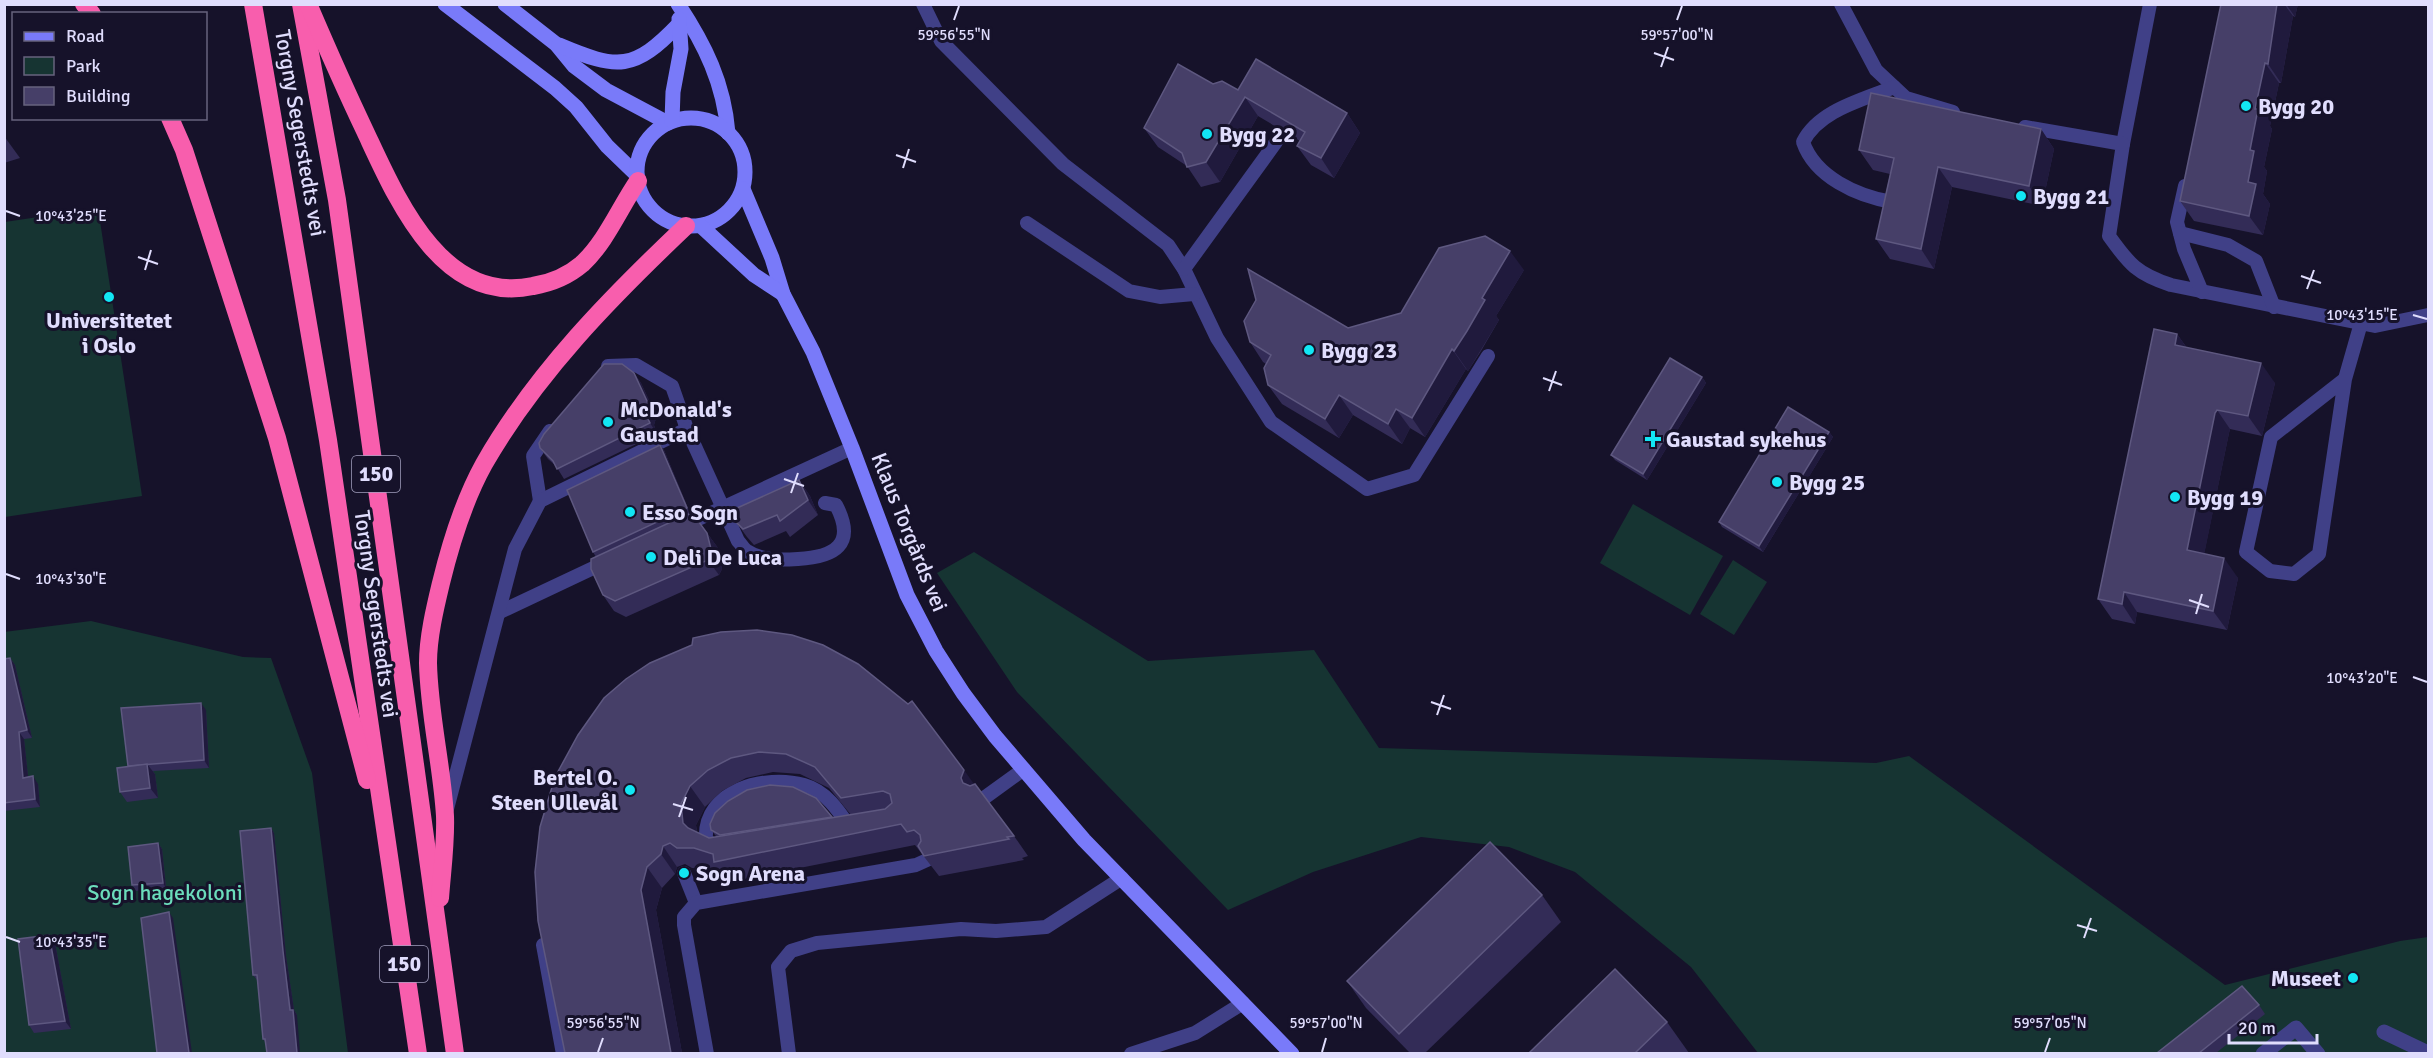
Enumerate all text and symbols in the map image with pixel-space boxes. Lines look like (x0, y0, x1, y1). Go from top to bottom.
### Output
legend (12, 12, 207, 120)
text: Road (66, 25, 105, 47)
text: 59°56'55"N (917, 26, 991, 44)
text: 59°57'00"N (1640, 26, 1714, 44)
street label: Torgny Segerstedts vei (269, 28, 332, 238)
text: Park (66, 55, 101, 77)
text: Building (66, 85, 130, 107)
place label: Bygg 20 (2258, 93, 2334, 120)
marker: Bygg 20 (2239, 99, 2253, 113)
place label: Bygg 22 (1219, 121, 1295, 148)
marker: Bygg 22 (1200, 127, 1214, 141)
place label: Bygg 21 (2033, 183, 2109, 210)
marker: Bygg 21 (2014, 189, 2028, 203)
text: 10°43'25"E (35, 207, 107, 225)
marker: Universitetet i Oslo (102, 290, 116, 304)
text: 10°43'15"E (2326, 306, 2398, 324)
place label: Universitetet i Oslo (46, 307, 172, 359)
place label: Bygg 23 (1321, 337, 1397, 364)
marker: Bygg 23 (1302, 343, 1316, 357)
place label: McDonald's Gaustad (620, 396, 732, 448)
marker: McDonald's Gaustad (601, 415, 615, 429)
place label: Gaustad sykehus (1666, 426, 1826, 453)
marker: Gaustad sykehus (1644, 430, 1662, 448)
street label: Klaus Torgårds vei (865, 449, 954, 616)
road number: 150 (352, 456, 400, 492)
place label: Bygg 25 (1789, 469, 1865, 496)
marker: Bygg 25 (1770, 475, 1784, 489)
place label: Bygg 19 (2187, 484, 2263, 511)
marker: Bygg 19 (2168, 490, 2182, 504)
place label: Esso Sogn (642, 499, 738, 526)
marker: Esso Sogn (623, 505, 637, 519)
street label: Torgny Segerstedts vei (349, 509, 404, 720)
place label: Deli De Luca (663, 544, 782, 571)
marker: Deli De Luca (644, 550, 658, 564)
text: 10°43'30"E (35, 570, 107, 588)
text: 10°43'20"E (2326, 669, 2398, 687)
place label: Bertel O. Steen Ullevål (491, 764, 618, 816)
marker: Bertel O. Steen Ullevål (623, 783, 637, 797)
place label: Sogn Arena (696, 860, 805, 887)
marker: Sogn Arena (677, 866, 691, 880)
park label: Sogn hagekoloni (87, 879, 243, 906)
text: 10°43'35"E (35, 933, 107, 951)
road number: 150 (380, 946, 428, 982)
place label: Museet (2271, 965, 2341, 992)
marker: Museet (2346, 971, 2360, 985)
scale bar (2229, 1007, 2318, 1045)
text: 59°56'55"N (566, 1014, 640, 1032)
text: 59°57'00"N (1289, 1014, 1363, 1032)
text: 59°57'05"N (2013, 1014, 2087, 1032)
text: 20 m (2238, 1017, 2276, 1039)

